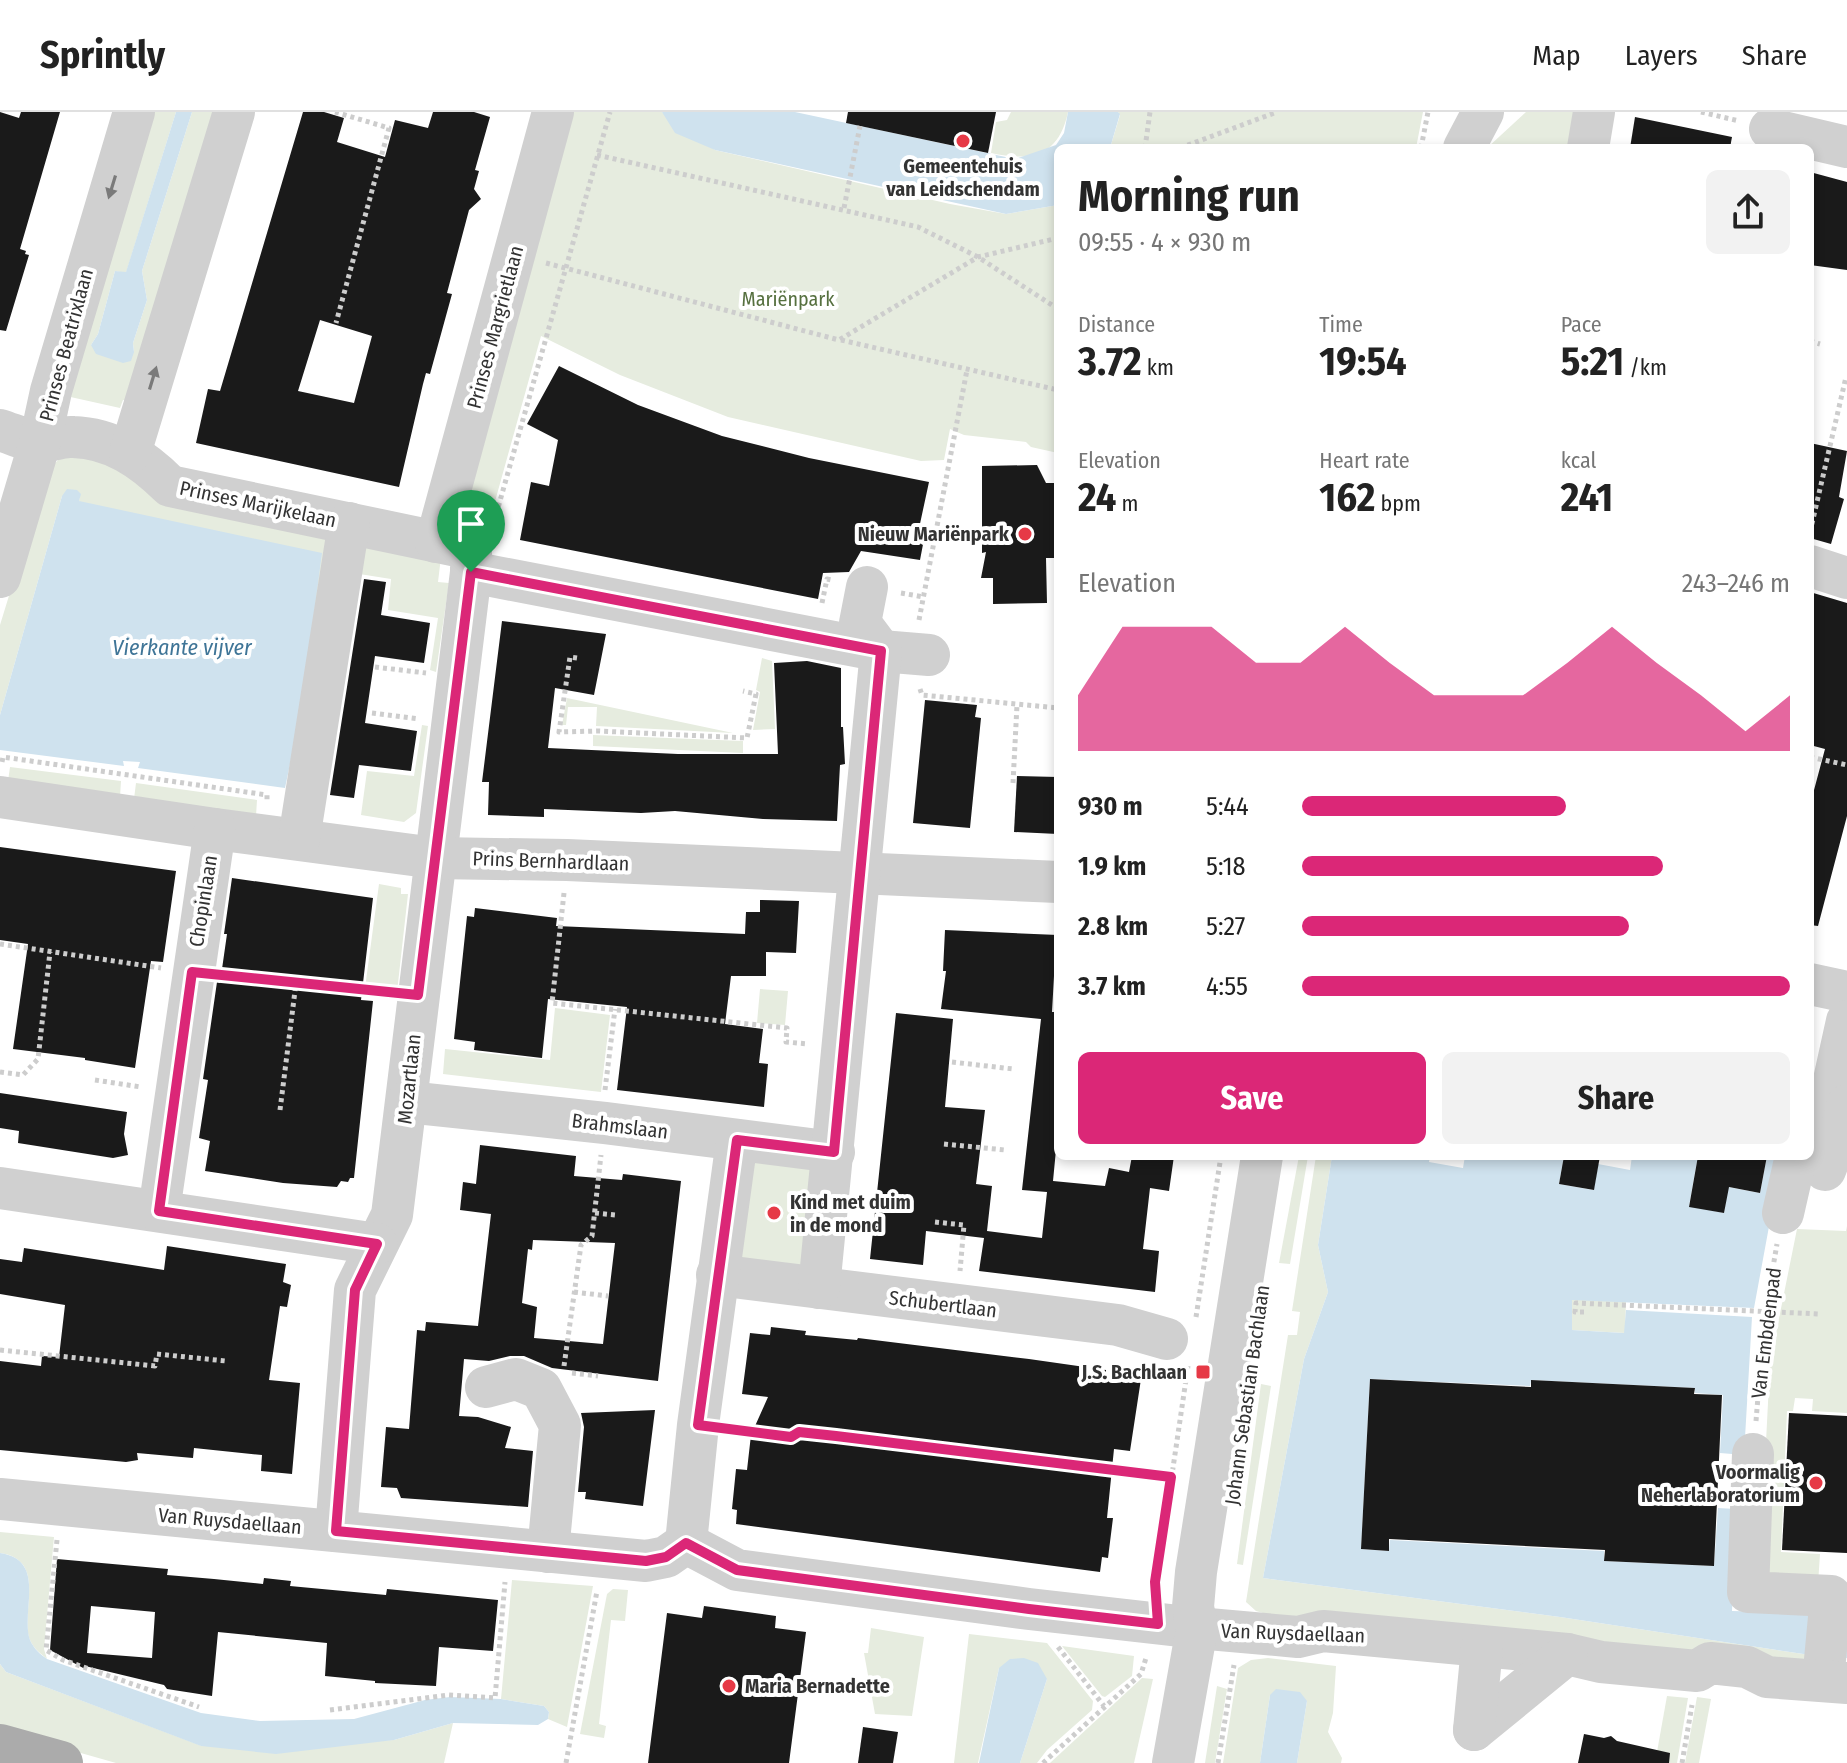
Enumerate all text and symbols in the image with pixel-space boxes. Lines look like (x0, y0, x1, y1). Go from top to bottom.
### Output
text: Sprintly (40, 32, 165, 78)
text: Map (1532, 39, 1581, 72)
text: Layers (1625, 39, 1698, 72)
text: Share (1742, 39, 1807, 72)
marker: Gemeentehuis van Leidschendam (954, 132, 972, 150)
place label: Gemeentehuis van Leidschendam (885, 154, 1040, 201)
text: Morning run (1078, 170, 1300, 223)
button: share (1706, 170, 1790, 254)
one-way arrow (105, 175, 118, 199)
text: 09:55 · 4 × 930 m (1078, 227, 1251, 258)
street label: Prinses Margrietlaan (462, 243, 528, 411)
street label: Prinses Beatrixlaan (34, 266, 98, 424)
park label: Mariënpark (741, 287, 835, 311)
text: Distance (1078, 311, 1155, 338)
text: Time (1319, 311, 1363, 338)
text: Pace (1561, 311, 1602, 338)
text: 3.72 (1078, 338, 1142, 386)
text: 19:54 (1319, 338, 1407, 386)
text: 5:21 (1561, 338, 1624, 386)
text: km (1142, 354, 1174, 381)
text: /km (1624, 354, 1667, 381)
one-way arrow (147, 366, 160, 390)
text: Elevation (1078, 447, 1161, 474)
text: Heart rate (1319, 447, 1410, 474)
text: kcal (1561, 447, 1596, 474)
text: 24 (1078, 474, 1116, 522)
text: 162 (1319, 474, 1375, 522)
text: 241 (1561, 474, 1613, 522)
street label: Prinses Marijkelaan (177, 476, 339, 532)
pin (437, 490, 505, 572)
text: m (1116, 490, 1138, 517)
text: bpm (1375, 490, 1421, 517)
icon: arrive (449, 502, 493, 546)
place label: Nieuw Mariënpark (858, 522, 1010, 546)
marker: Nieuw Mariënpark (1016, 525, 1034, 543)
text: Elevation (1078, 568, 1176, 599)
text: 243–246 m (1682, 568, 1790, 599)
water label: Vierkante vijver (112, 634, 253, 661)
text: 930 m (1078, 791, 1143, 822)
text: 5:44 (1206, 791, 1248, 822)
street label: Prins Bernhardlaan (472, 846, 630, 876)
text: 1.9 km (1078, 851, 1146, 882)
text: 5:18 (1206, 851, 1246, 882)
street label: Chopinlaan (184, 853, 222, 949)
text: 2.8 km (1078, 911, 1148, 942)
text: 5:27 (1206, 911, 1245, 942)
text: 3.7 km (1078, 971, 1146, 1002)
text: 4:55 (1206, 971, 1248, 1002)
street label: Mozartlaan (392, 1033, 426, 1125)
button: Save (1078, 1052, 1426, 1144)
button: Share (1442, 1052, 1790, 1144)
street label: Brahmslaan (571, 1108, 669, 1144)
place label: Kind met duim in de mond (790, 1190, 911, 1237)
marker: Kind met duim in de mond (765, 1204, 783, 1222)
street label: Van Embdenpad (1746, 1266, 1786, 1400)
street label: Johann Sebastian Bachlaan (1220, 1283, 1274, 1507)
street label: Schubertlaan (888, 1285, 998, 1323)
place label: J.S. Bachlaan (1081, 1360, 1187, 1384)
marker: J.S. Bachlaan (1194, 1363, 1212, 1381)
place label: Voormalig Neherlaboratorium (1641, 1460, 1800, 1507)
marker: Voormalig Neherlaboratorium (1807, 1474, 1825, 1492)
street label: Van Ruysdaellaan (157, 1503, 303, 1539)
street label: Van Ruysdaellaan (1221, 1618, 1365, 1648)
place label: Maria Bernadette (745, 1674, 890, 1698)
marker: Maria Bernadette (720, 1677, 738, 1695)

